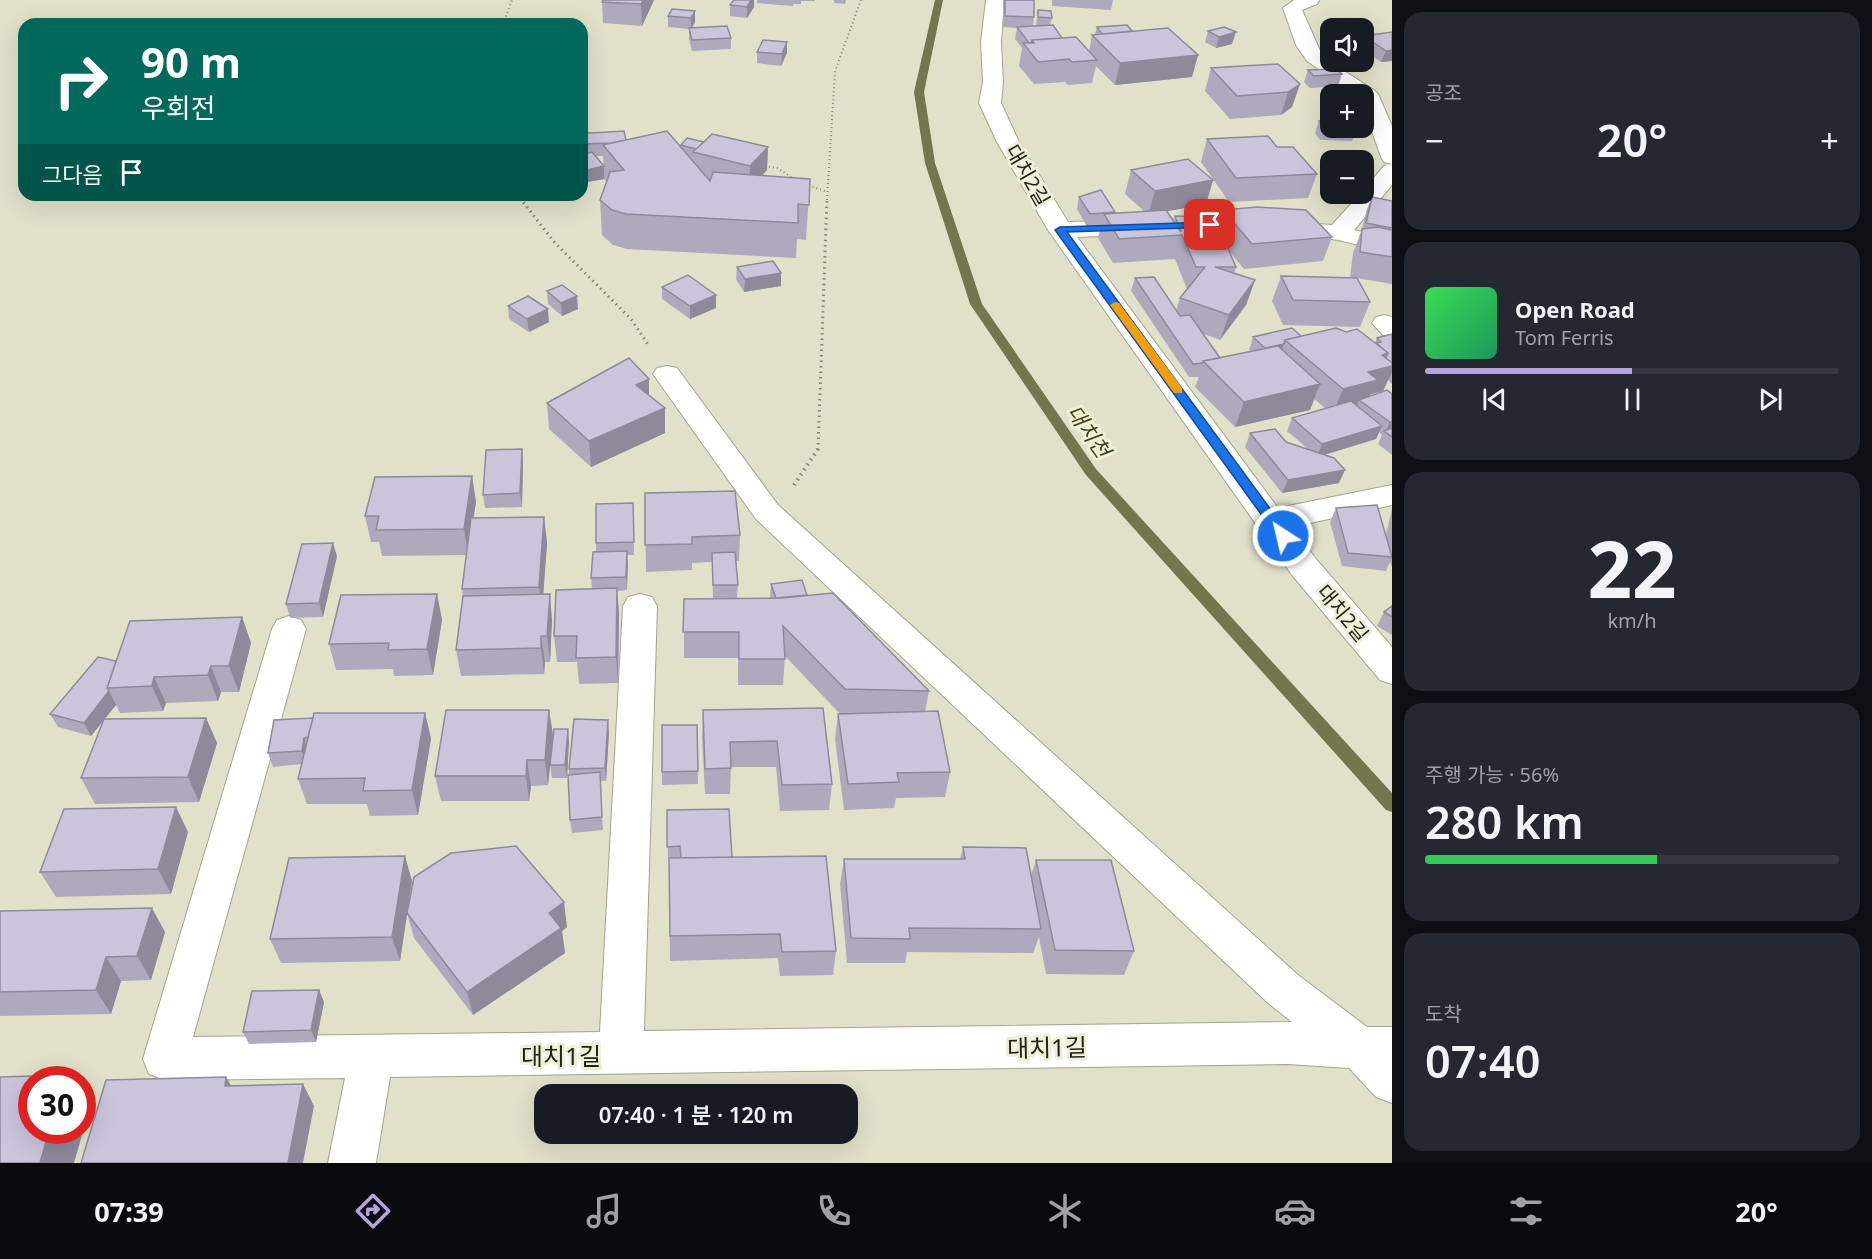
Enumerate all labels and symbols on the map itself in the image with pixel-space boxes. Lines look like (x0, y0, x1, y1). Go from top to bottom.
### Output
street label: 대치2길 (1000, 139, 1056, 211)
pin (1184, 199, 1235, 250)
water label: 대치천 (1061, 399, 1119, 465)
position arrow (1251, 504, 1315, 568)
street label: 대치2길 (1311, 579, 1375, 647)
street label: 대치1길 (1007, 1030, 1087, 1064)
street label: 대치1길 (521, 1039, 601, 1072)
speed limit sign: 30 (18, 1066, 96, 1144)

